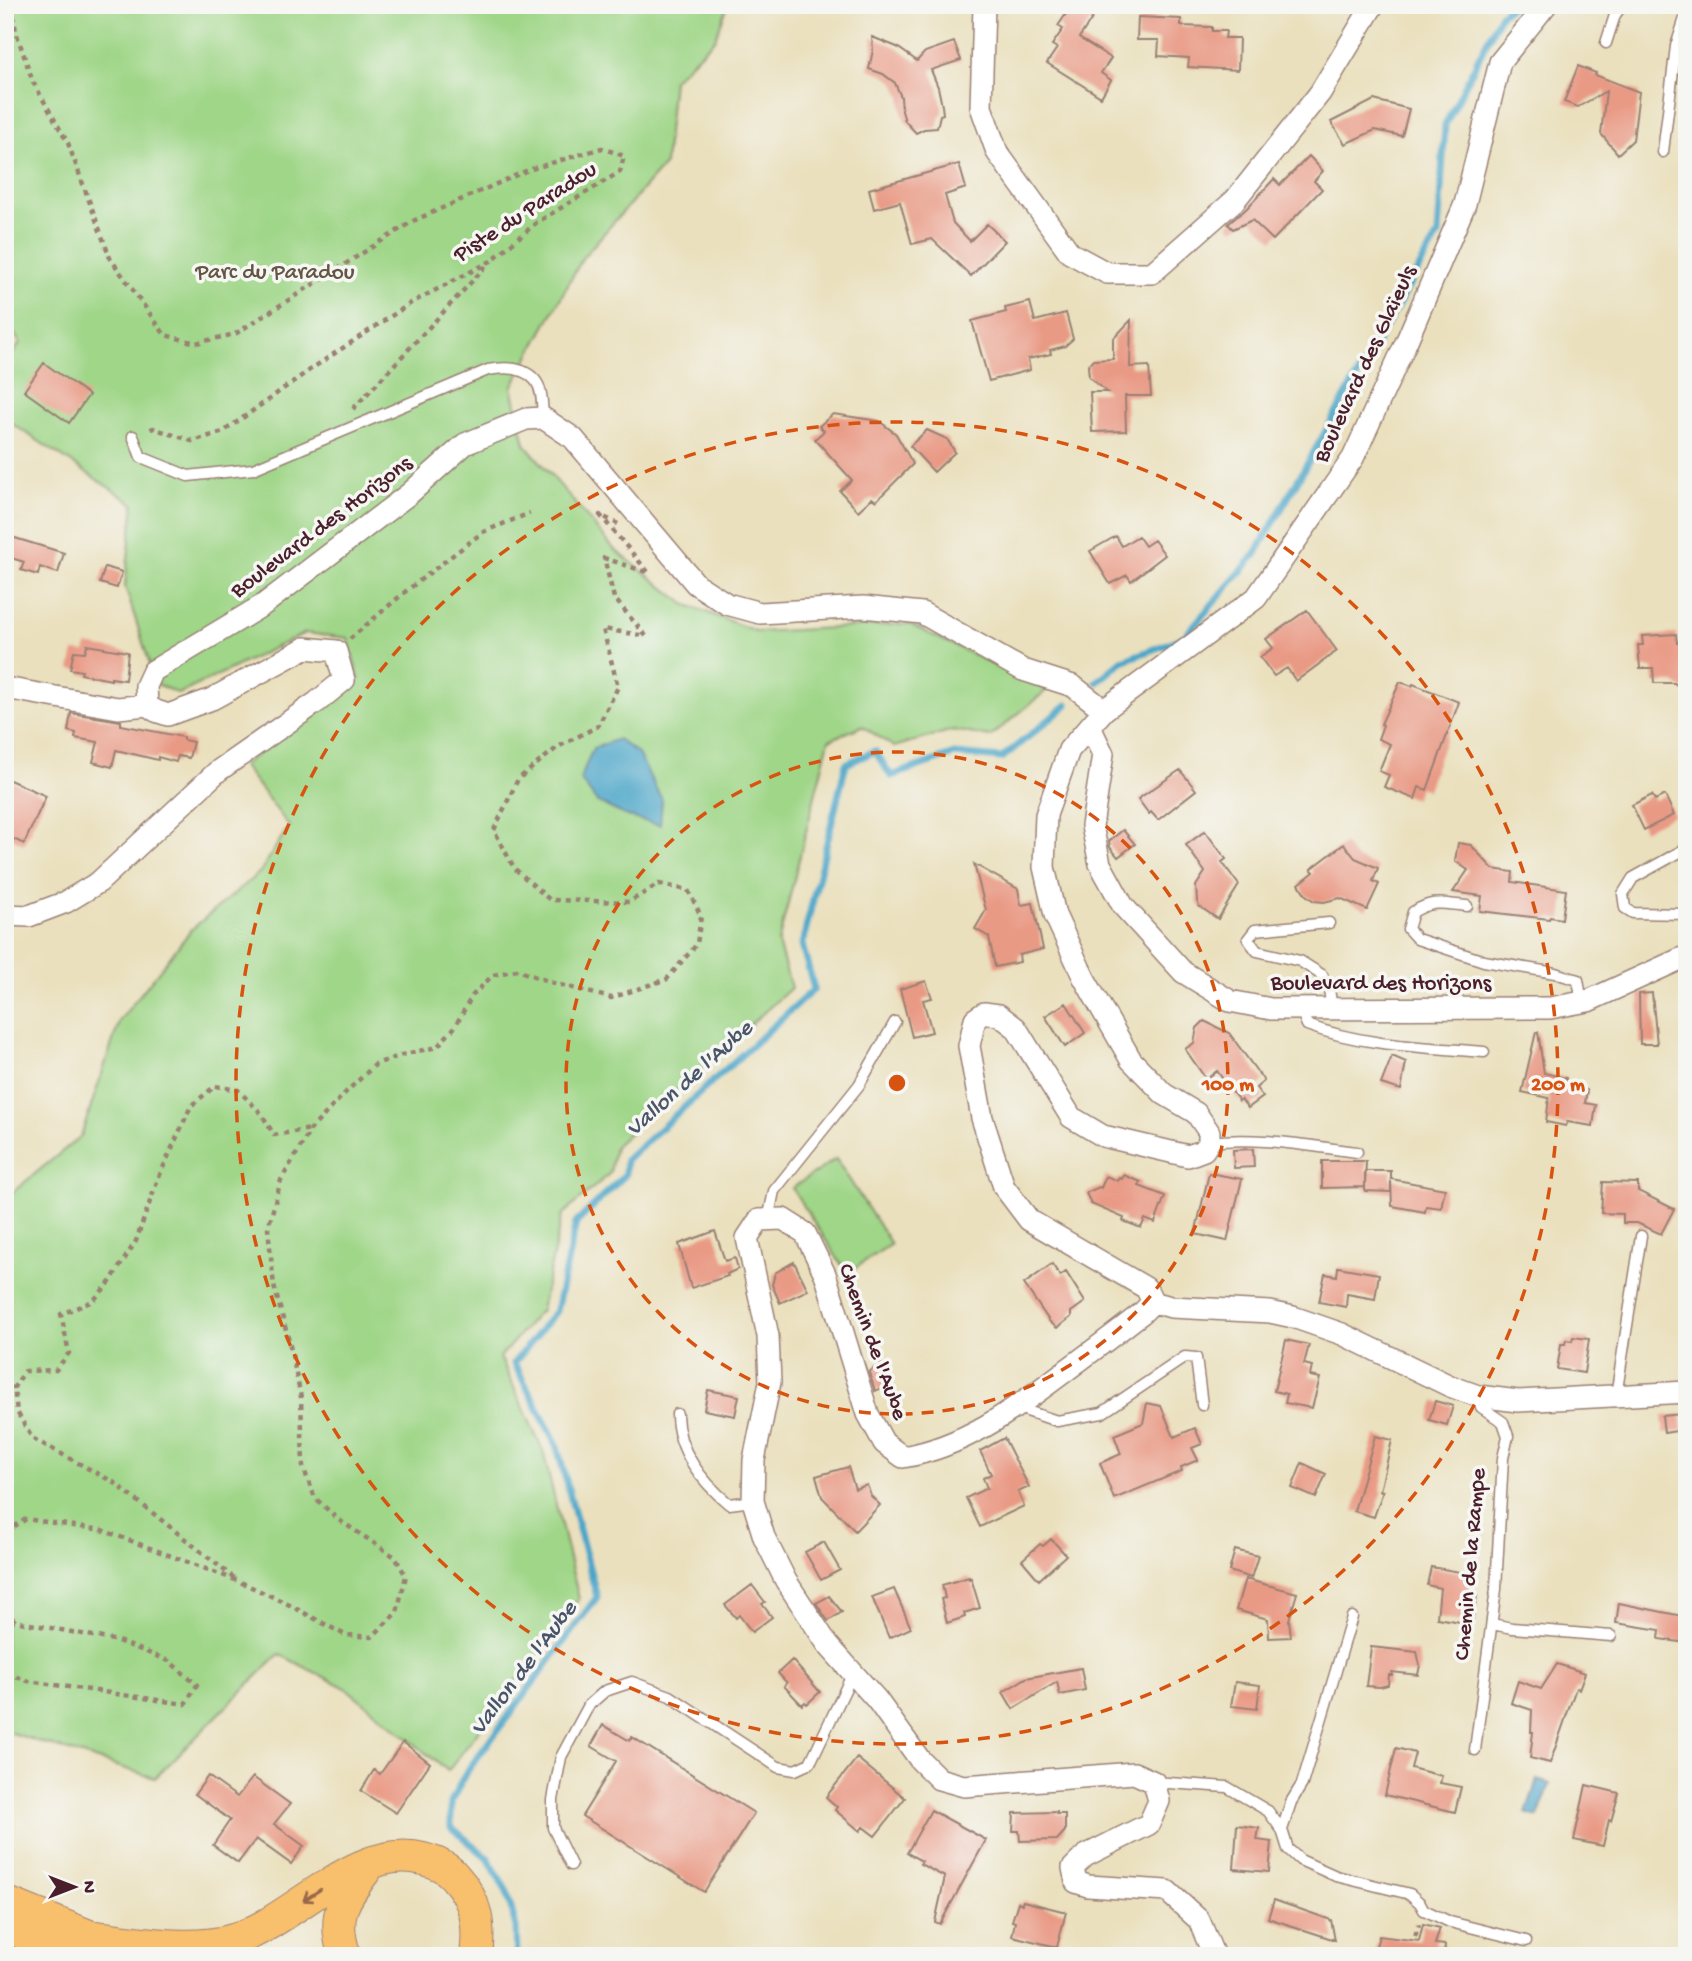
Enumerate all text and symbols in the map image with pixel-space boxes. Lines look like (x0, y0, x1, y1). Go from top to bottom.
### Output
street label: Piste du Paradou (448, 157, 603, 270)
park label: Parc du Paradou (194, 260, 355, 287)
street label: Boulevard des Glaïeuls (1308, 261, 1424, 468)
street label: Boulevard des Horizons (225, 450, 419, 605)
street label: Boulevard des Horizons (1270, 971, 1492, 998)
water label: Vallon de l'Aube (621, 1014, 761, 1144)
centre of rings (885, 1071, 909, 1095)
text: 100 m (1201, 1074, 1254, 1099)
text: 200 m (1531, 1074, 1585, 1099)
street label: Chemin de l'Aube (831, 1260, 913, 1425)
street label: Chemin de la Rampe (1450, 1466, 1493, 1662)
water label: Vallon de l'Aube (465, 1595, 586, 1742)
north arrow (38, 1853, 108, 1923)
text: N (76, 1881, 99, 1893)
one-way arrow (303, 1889, 323, 1903)

